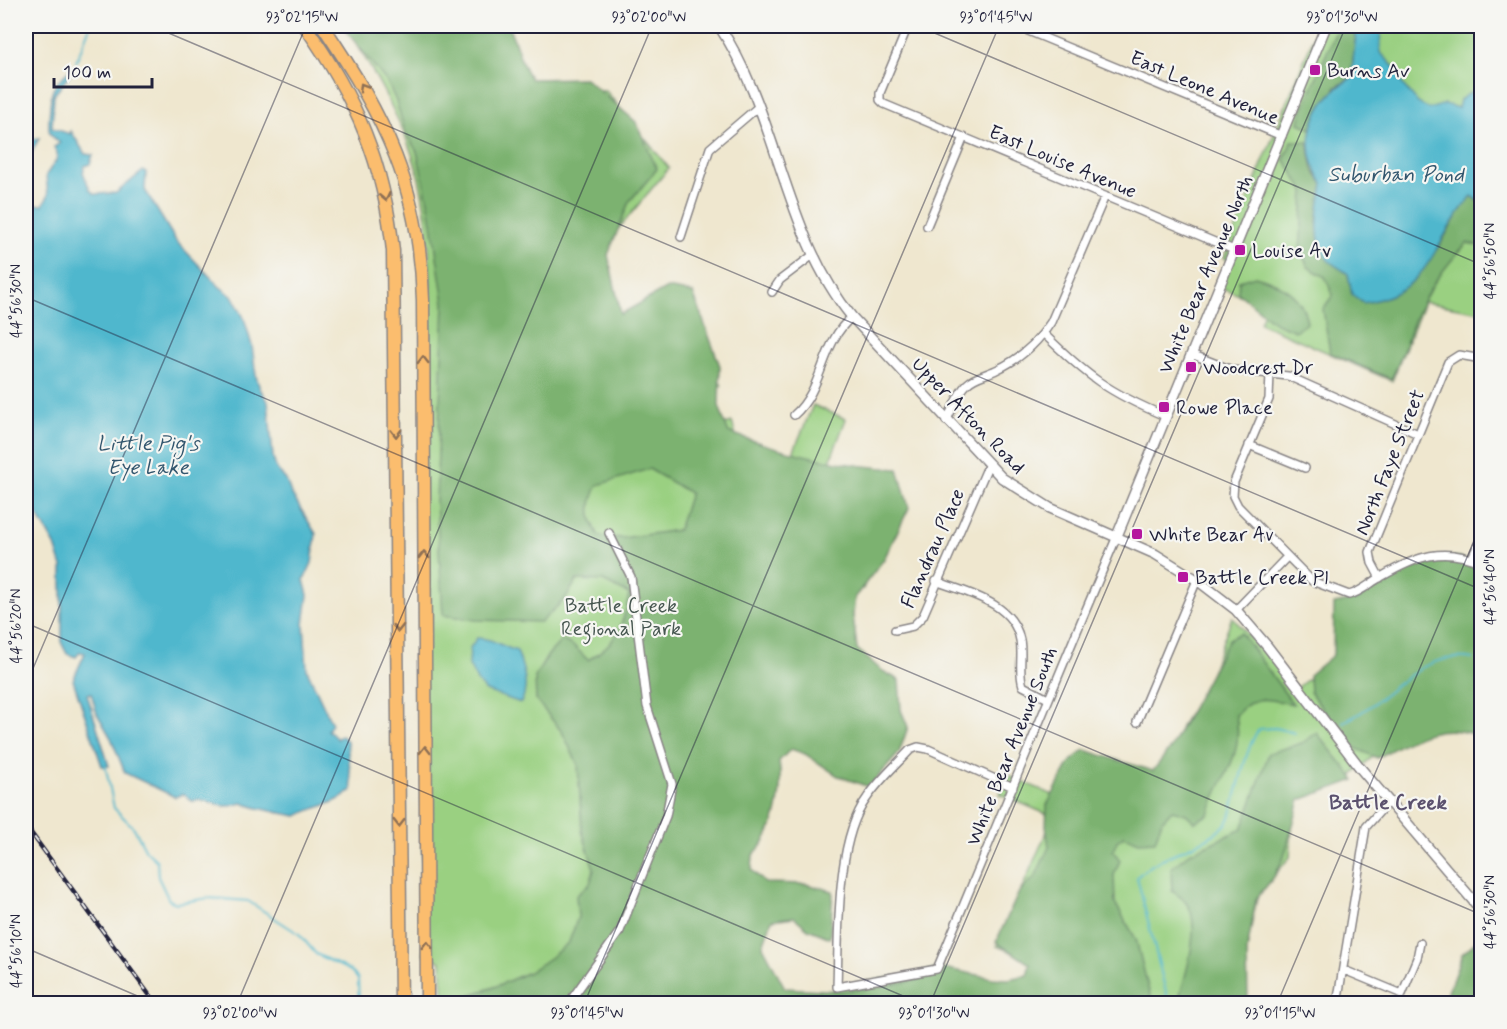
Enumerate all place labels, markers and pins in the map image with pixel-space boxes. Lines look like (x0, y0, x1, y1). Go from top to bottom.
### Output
place label: Burns Av (1327, 58, 1410, 85)
marker: Burns Av (1308, 63, 1322, 77)
place label: Louise Av (1252, 238, 1331, 265)
marker: Louise Av (1233, 243, 1247, 257)
place label: Woodcrest Dr (1203, 355, 1314, 382)
marker: Woodcrest Dr (1184, 360, 1198, 374)
place label: Rowe Place (1176, 395, 1273, 422)
marker: Rowe Place (1157, 400, 1171, 414)
place label: White Bear Av (1149, 522, 1274, 549)
marker: White Bear Av (1130, 527, 1144, 541)
place label: Battle Creek Pl (1195, 565, 1328, 592)
marker: Battle Creek Pl (1176, 570, 1190, 584)

